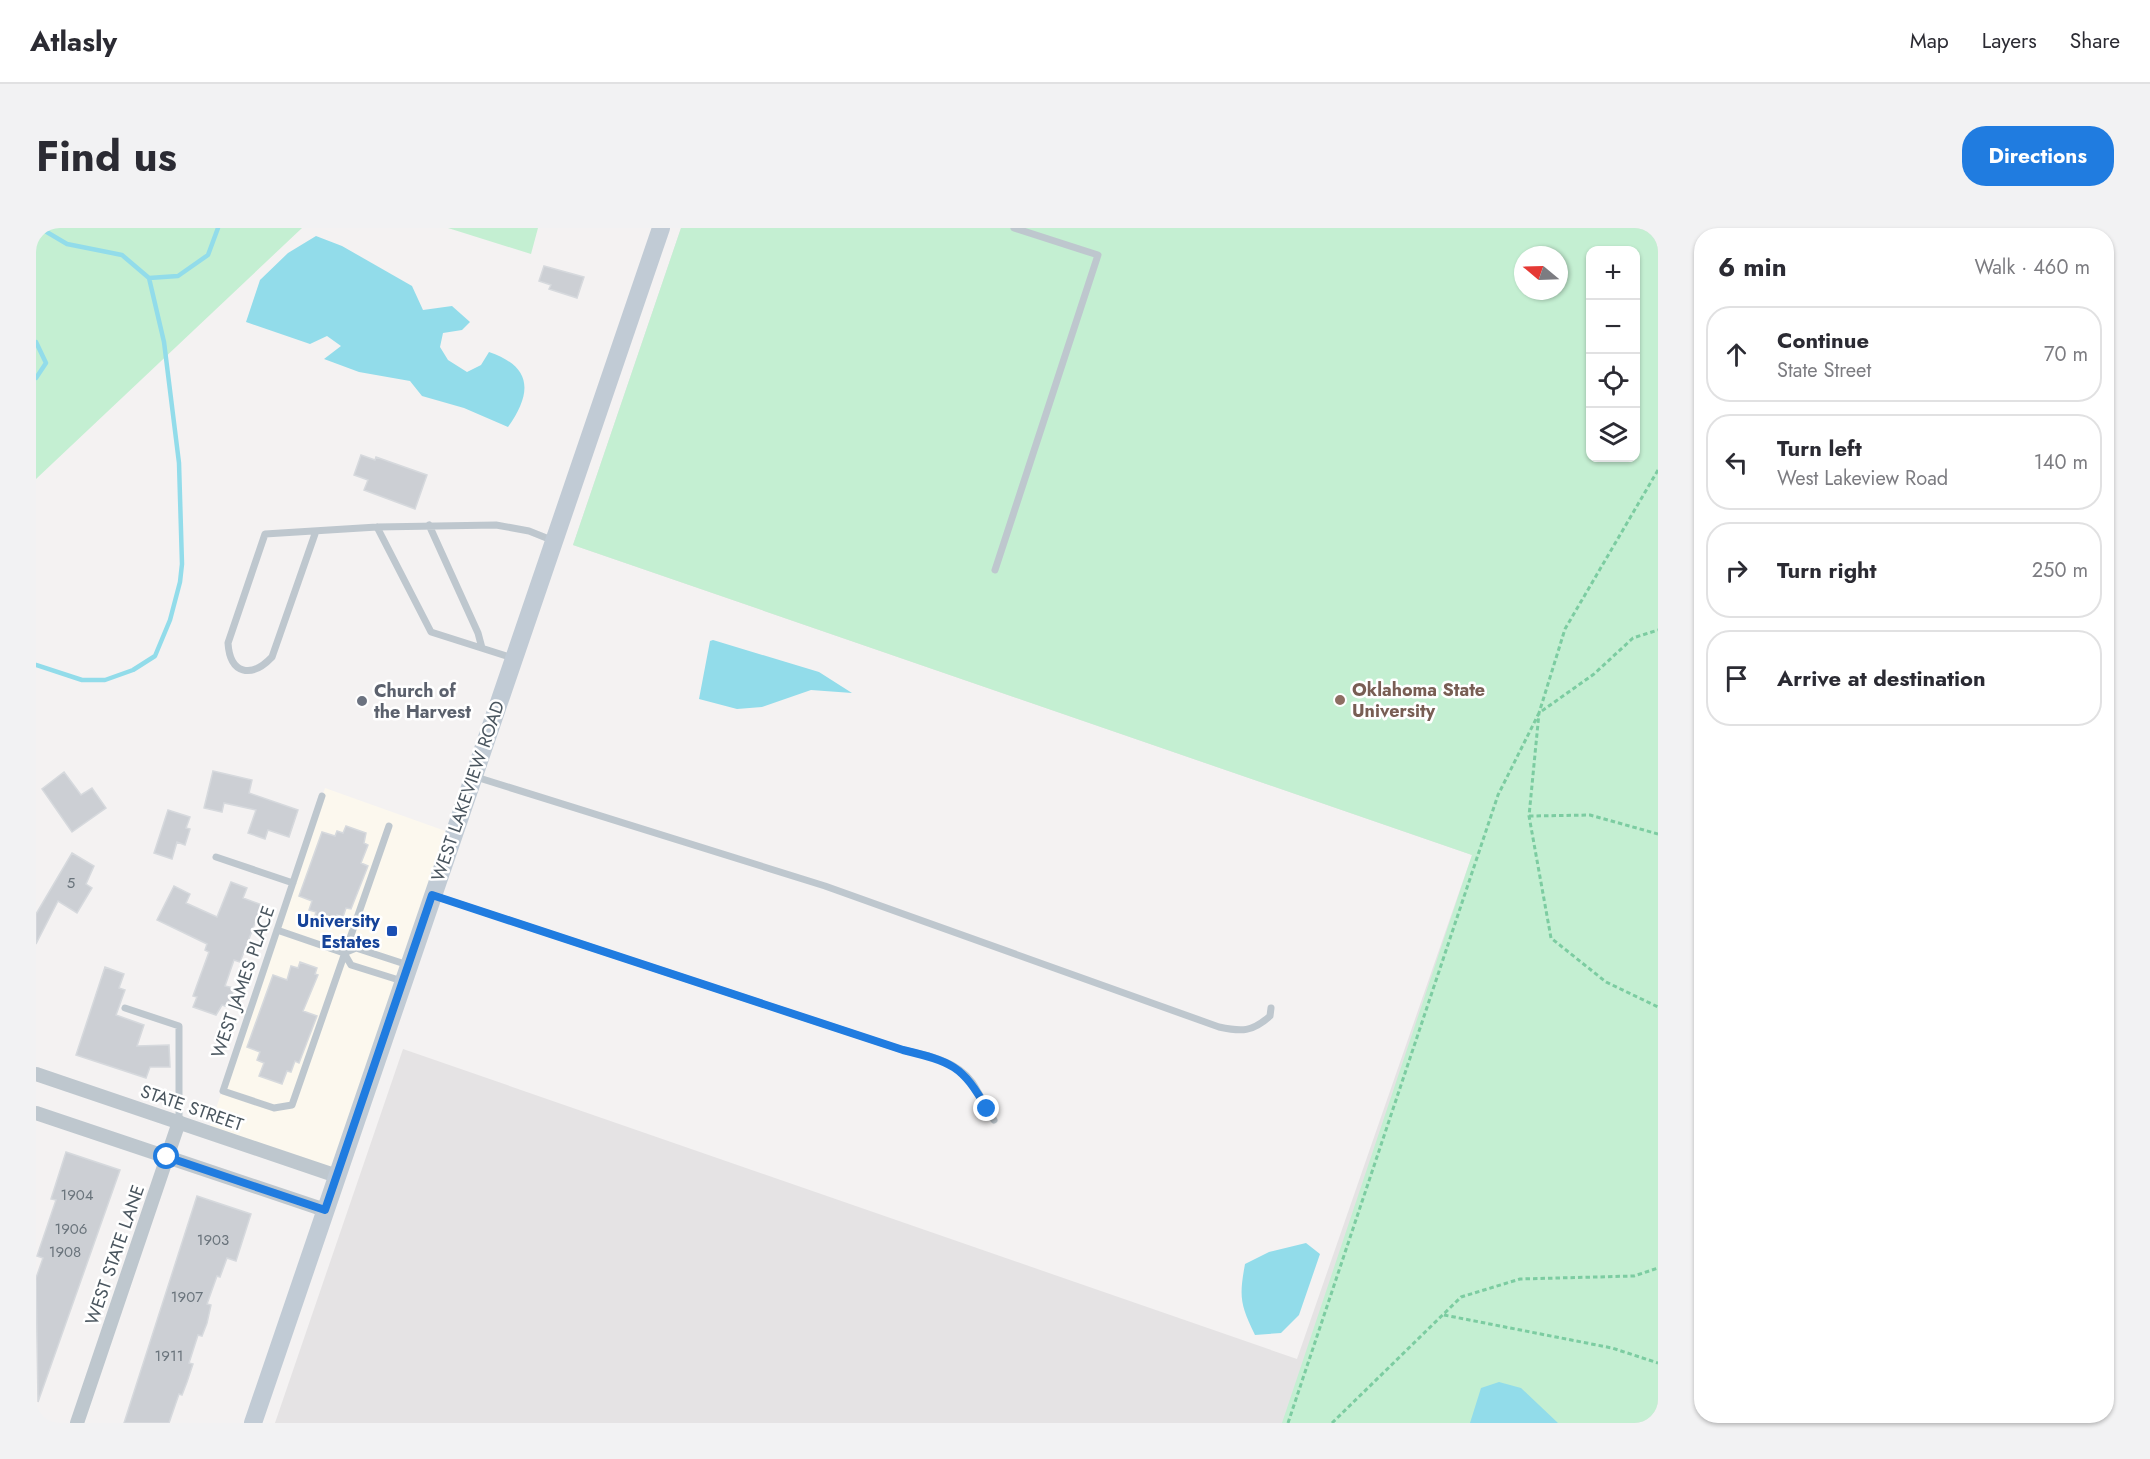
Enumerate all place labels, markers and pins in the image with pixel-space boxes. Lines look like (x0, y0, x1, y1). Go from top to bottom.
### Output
place label: Oklahoma State University (1352, 677, 1485, 724)
place label: Church of the Harvest (374, 678, 471, 725)
marker: Oklahoma State University (1333, 693, 1347, 707)
marker: Church of the Harvest (355, 694, 369, 708)
place label: University Estates (297, 908, 381, 955)
marker: University Estates (385, 924, 399, 938)

